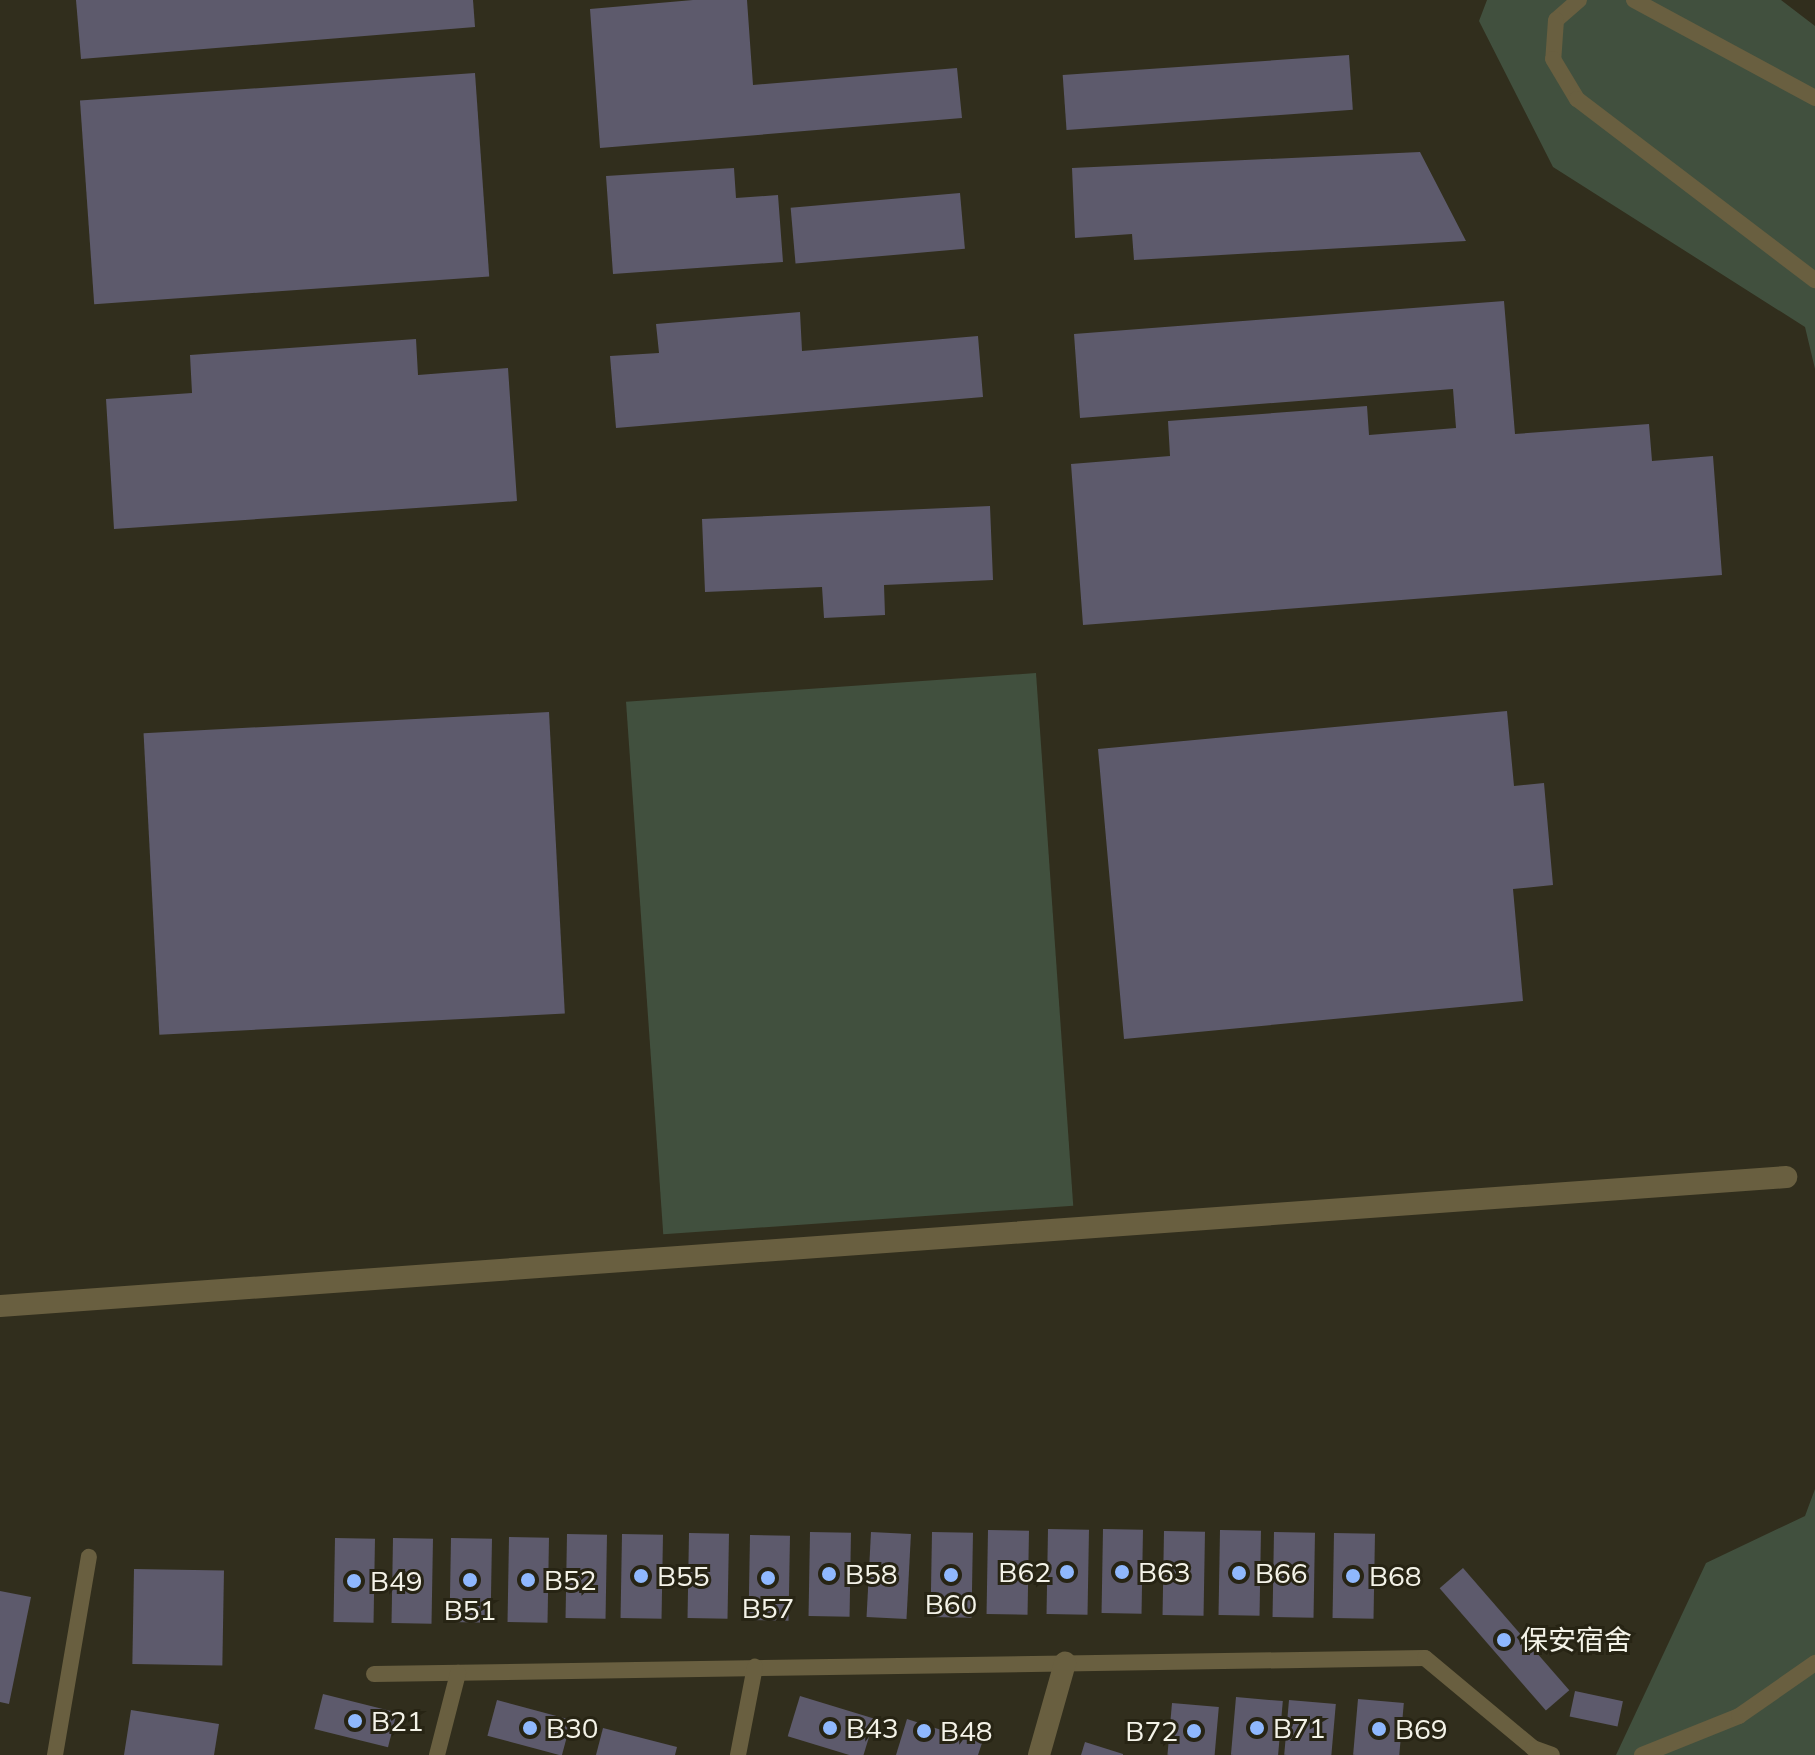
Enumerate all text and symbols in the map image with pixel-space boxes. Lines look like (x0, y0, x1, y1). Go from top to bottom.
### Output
place label: B62 (998, 1555, 1051, 1589)
place label: B63 (1138, 1555, 1191, 1589)
place label: B66 (1255, 1556, 1308, 1590)
place label: B58 (845, 1557, 898, 1591)
place label: B55 (657, 1559, 710, 1593)
place label: B68 (1369, 1559, 1422, 1593)
place label: B52 (544, 1563, 597, 1597)
marker: B62 (1058, 1563, 1076, 1581)
marker: B63 (1113, 1563, 1131, 1581)
place label: B49 (370, 1564, 423, 1598)
marker: B66 (1230, 1564, 1248, 1582)
marker: B58 (820, 1565, 838, 1583)
marker: B60 (942, 1566, 960, 1584)
marker: B55 (632, 1567, 650, 1585)
marker: B68 (1344, 1567, 1362, 1585)
marker: B57 (759, 1569, 777, 1587)
marker: B51 (461, 1571, 479, 1589)
marker: B52 (519, 1571, 537, 1589)
marker: B49 (345, 1572, 363, 1590)
place label: B60 (925, 1587, 977, 1621)
place label: B57 (742, 1591, 794, 1625)
place label: B51 (444, 1593, 496, 1627)
place label: 保安宿舍 (1520, 1623, 1632, 1657)
marker: 保安宿舍 (1495, 1631, 1513, 1649)
place label: B21 (371, 1704, 424, 1738)
place label: B30 (546, 1711, 599, 1745)
place label: B43 (846, 1711, 899, 1745)
place label: B71 (1273, 1711, 1326, 1745)
marker: B21 (346, 1712, 364, 1730)
place label: B69 (1395, 1712, 1448, 1746)
place label: B48 (940, 1714, 993, 1748)
place label: B72 (1125, 1714, 1178, 1748)
marker: B30 (521, 1719, 539, 1737)
marker: B43 (821, 1719, 839, 1737)
marker: B71 (1248, 1719, 1266, 1737)
marker: B69 (1370, 1720, 1388, 1738)
marker: B48 (915, 1722, 933, 1740)
marker: B72 (1185, 1722, 1203, 1740)

